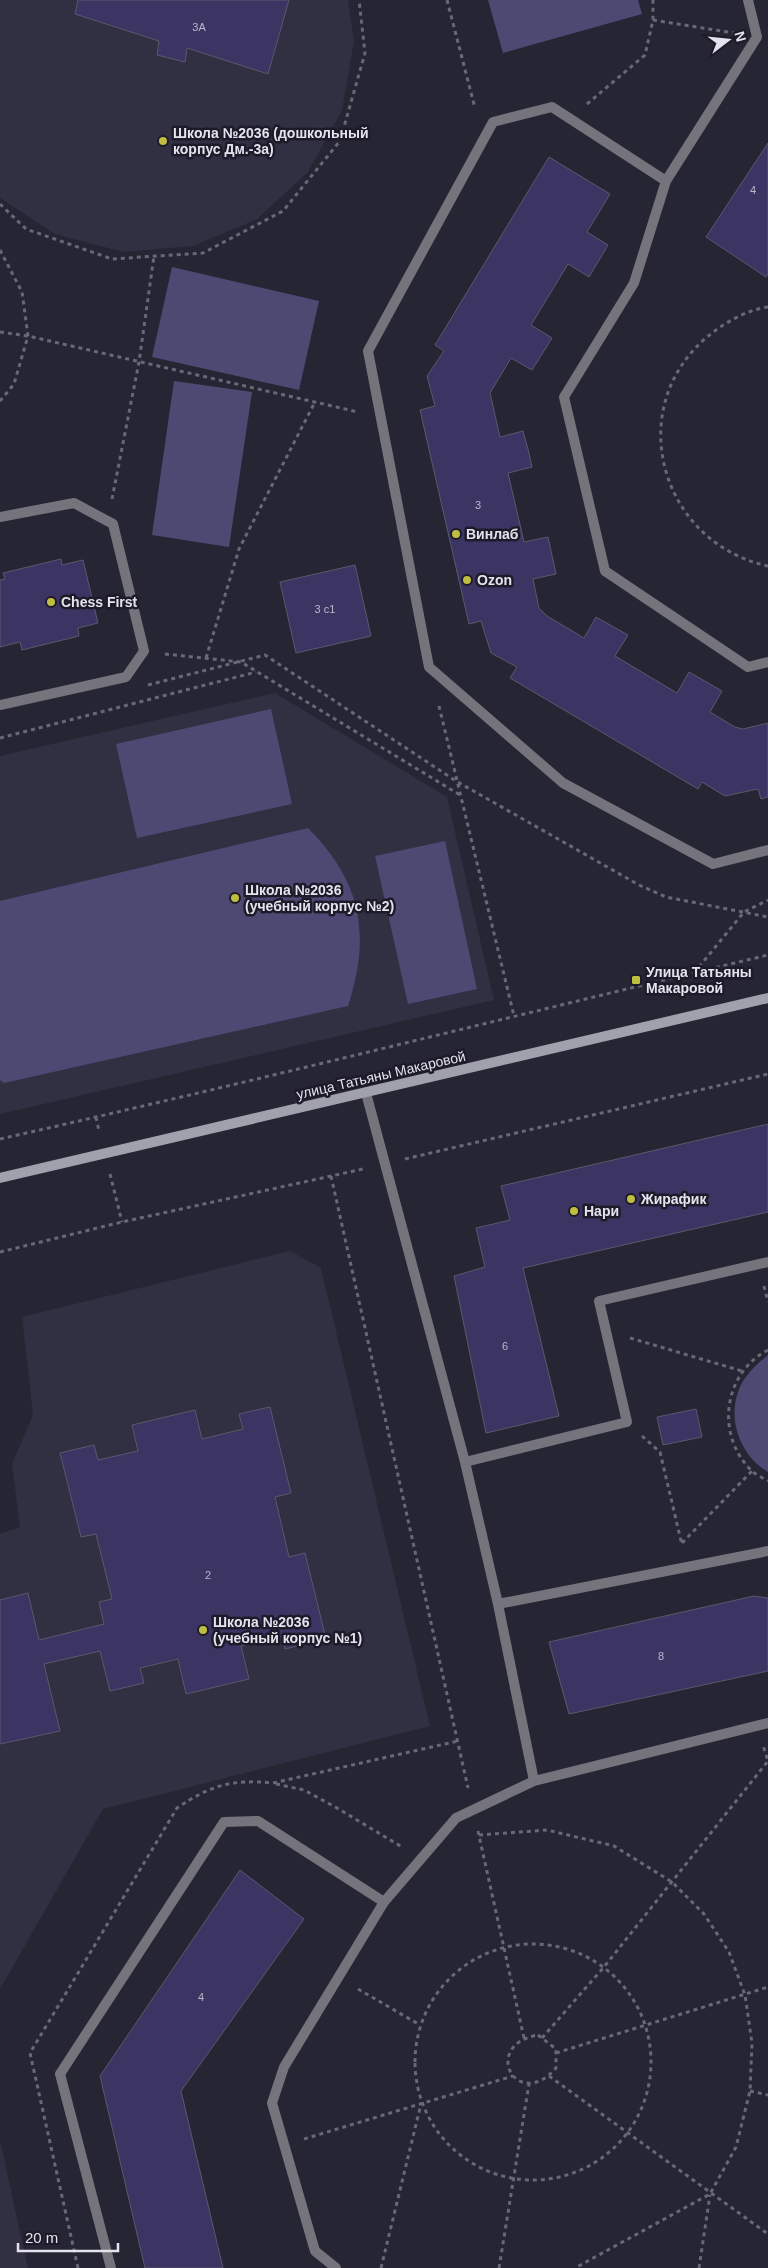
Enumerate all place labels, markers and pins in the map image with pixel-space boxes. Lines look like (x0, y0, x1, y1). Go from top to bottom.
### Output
place label: Школа №2036 (дошкольный корпус Дм.-3а) (173, 125, 369, 157)
marker: Школа №2036 (дошкольный корпус Дм.-3а) (157, 135, 169, 147)
place label: Винлаб (466, 526, 519, 542)
marker: Винлаб (450, 528, 462, 540)
place label: Ozon (477, 572, 512, 588)
marker: Ozon (461, 574, 473, 586)
place label: Chess First (61, 594, 138, 610)
marker: Chess First (45, 596, 57, 608)
place label: Школа №2036 (учебный корпус №2) (245, 882, 394, 914)
marker: Школа №2036 (учебный корпус №2) (229, 892, 241, 904)
place label: Улица Татьяны Макаровой (646, 964, 752, 996)
marker: Улица Татьяны Макаровой (630, 974, 642, 986)
place label: Жирафик (640, 1191, 707, 1207)
marker: Жирафик (625, 1193, 637, 1205)
place label: Нари (584, 1203, 619, 1219)
marker: Нари (568, 1205, 580, 1217)
place label: Школа №2036 (учебный корпус №1) (213, 1614, 362, 1646)
marker: Школа №2036 (учебный корпус №1) (197, 1624, 209, 1636)

